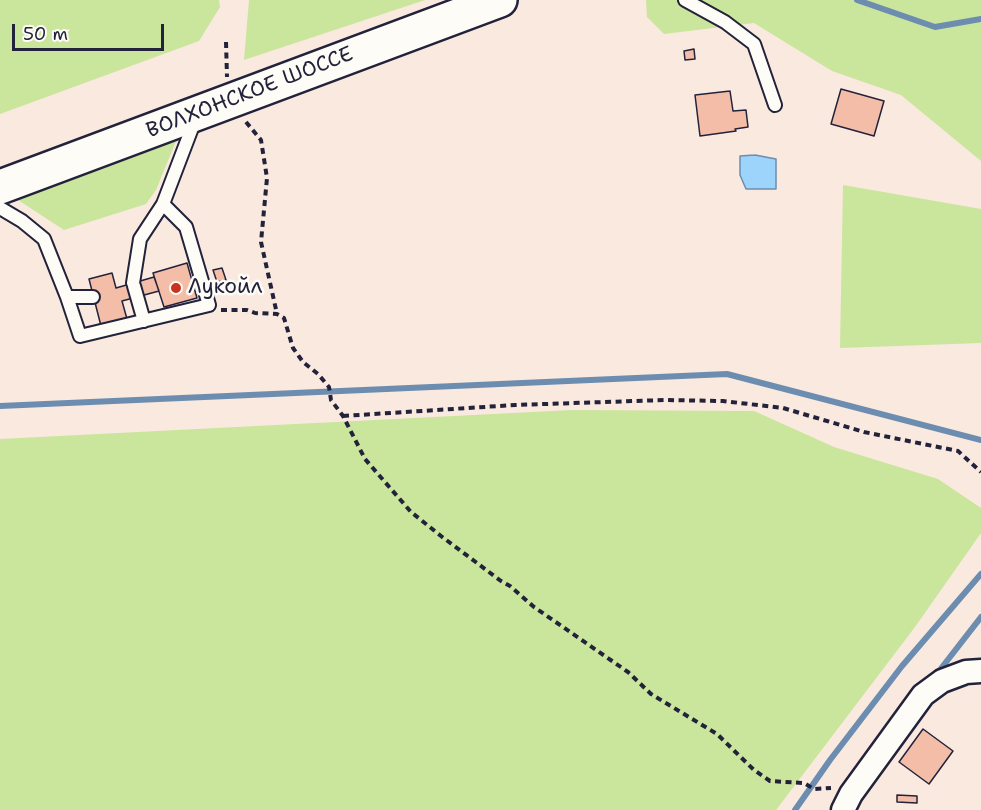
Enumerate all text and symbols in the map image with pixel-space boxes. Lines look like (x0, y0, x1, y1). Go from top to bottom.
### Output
scale bar (15, 12, 166, 50)
text: 50 m (23, 22, 68, 46)
street label: ВОЛХОНСКОЕ ШОССЕ (143, 42, 357, 144)
place label: Лукойл (188, 275, 262, 301)
marker: Лукойл (169, 281, 183, 295)

